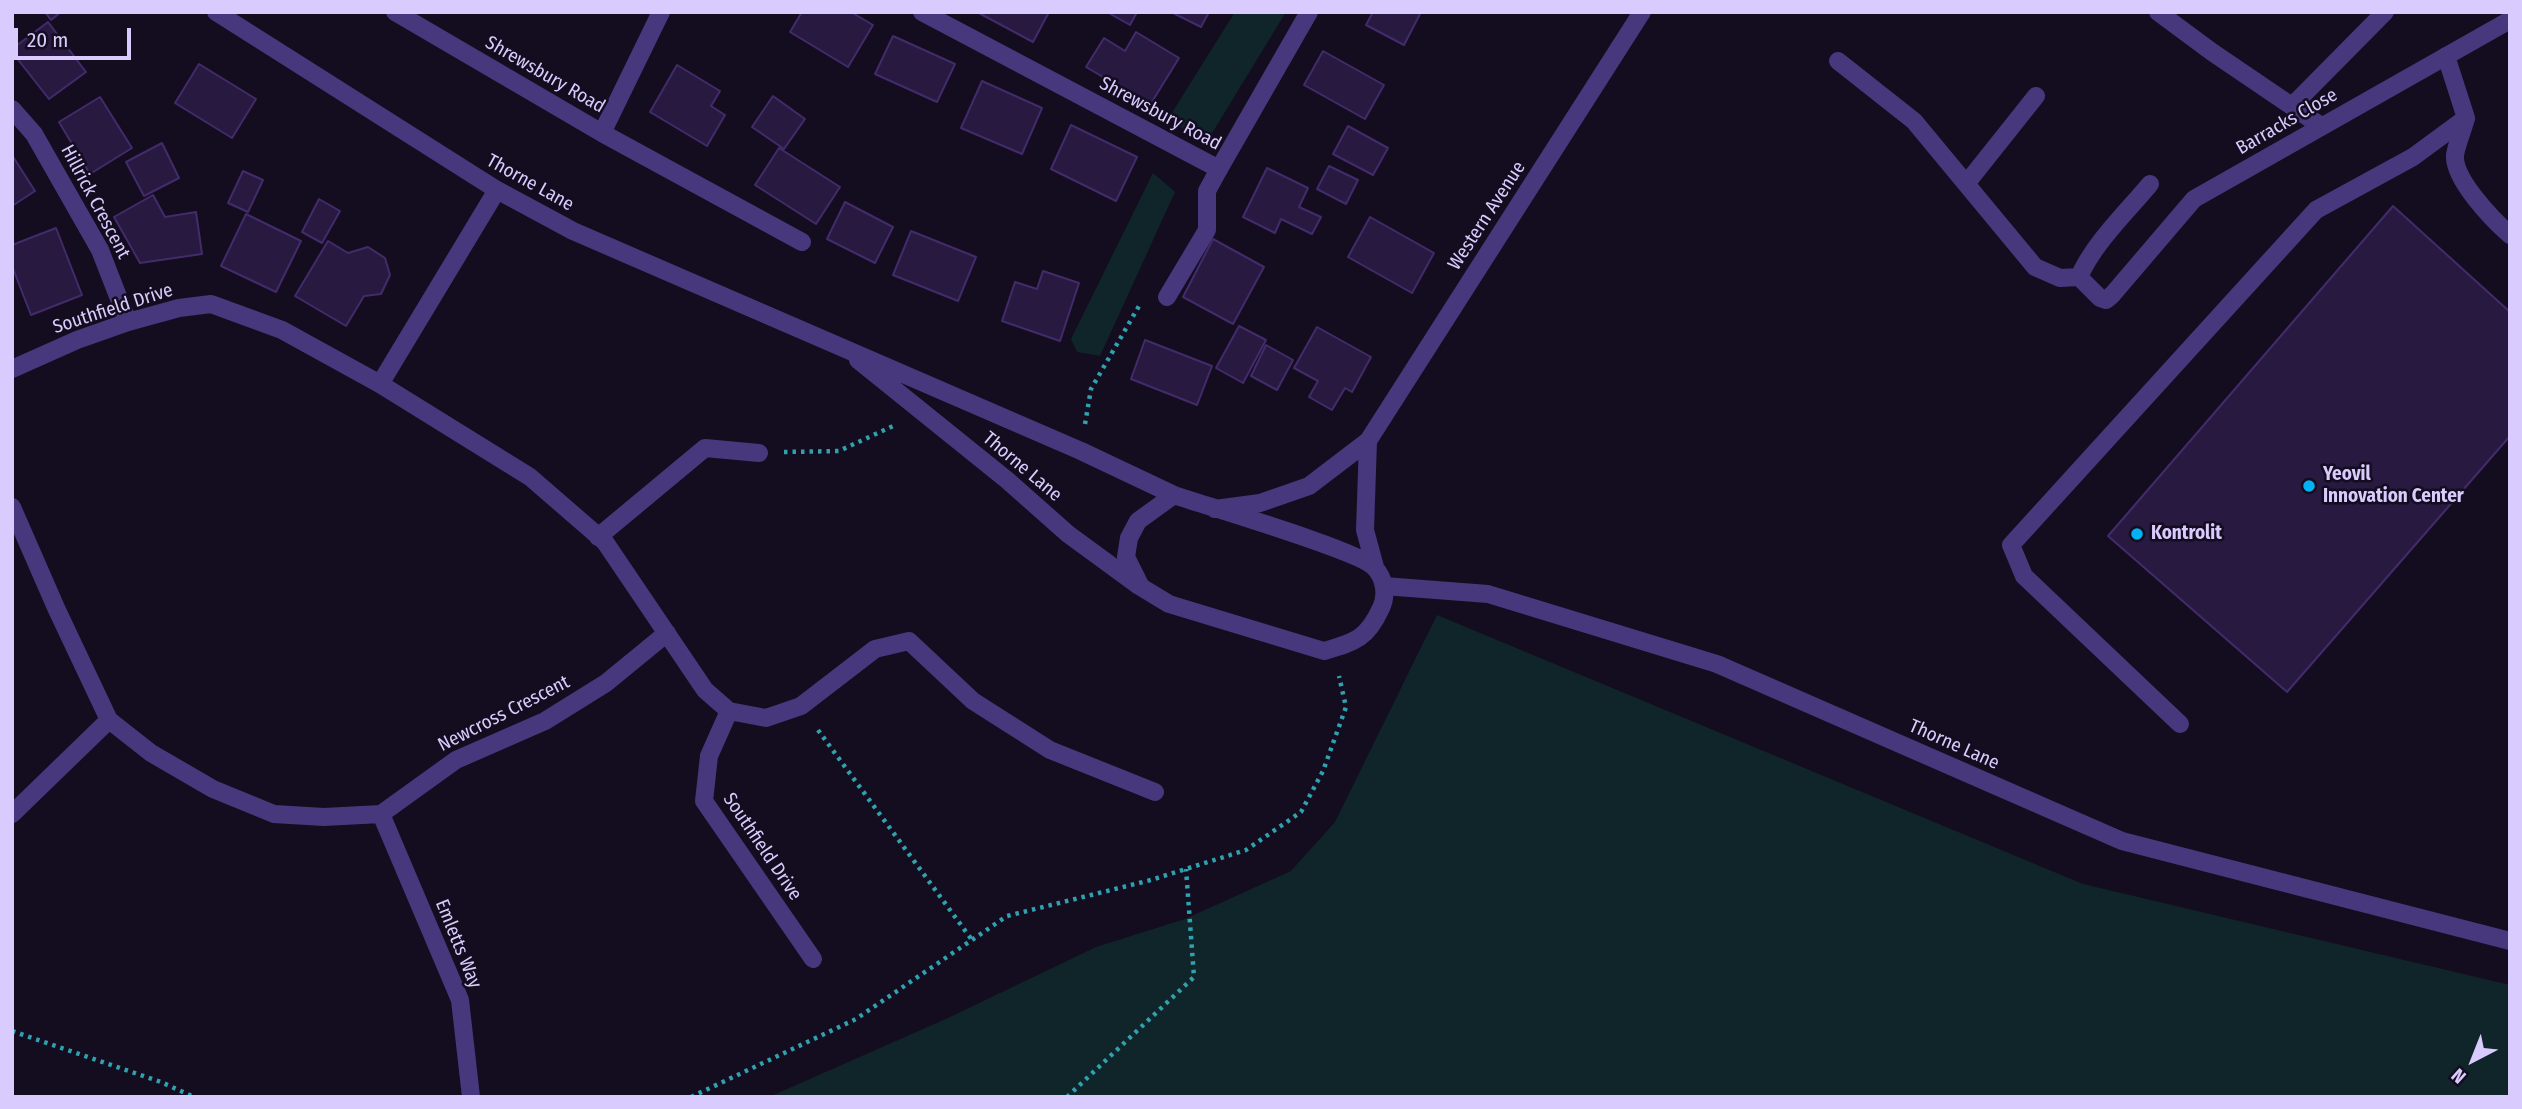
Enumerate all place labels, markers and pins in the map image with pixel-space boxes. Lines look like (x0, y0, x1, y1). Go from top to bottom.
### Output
place label: Yeovil Innovation Center (2323, 464, 2464, 508)
marker: Yeovil Innovation Center (2301, 478, 2317, 494)
place label: Kontrolit (2151, 523, 2222, 545)
marker: Kontrolit (2129, 526, 2145, 542)

